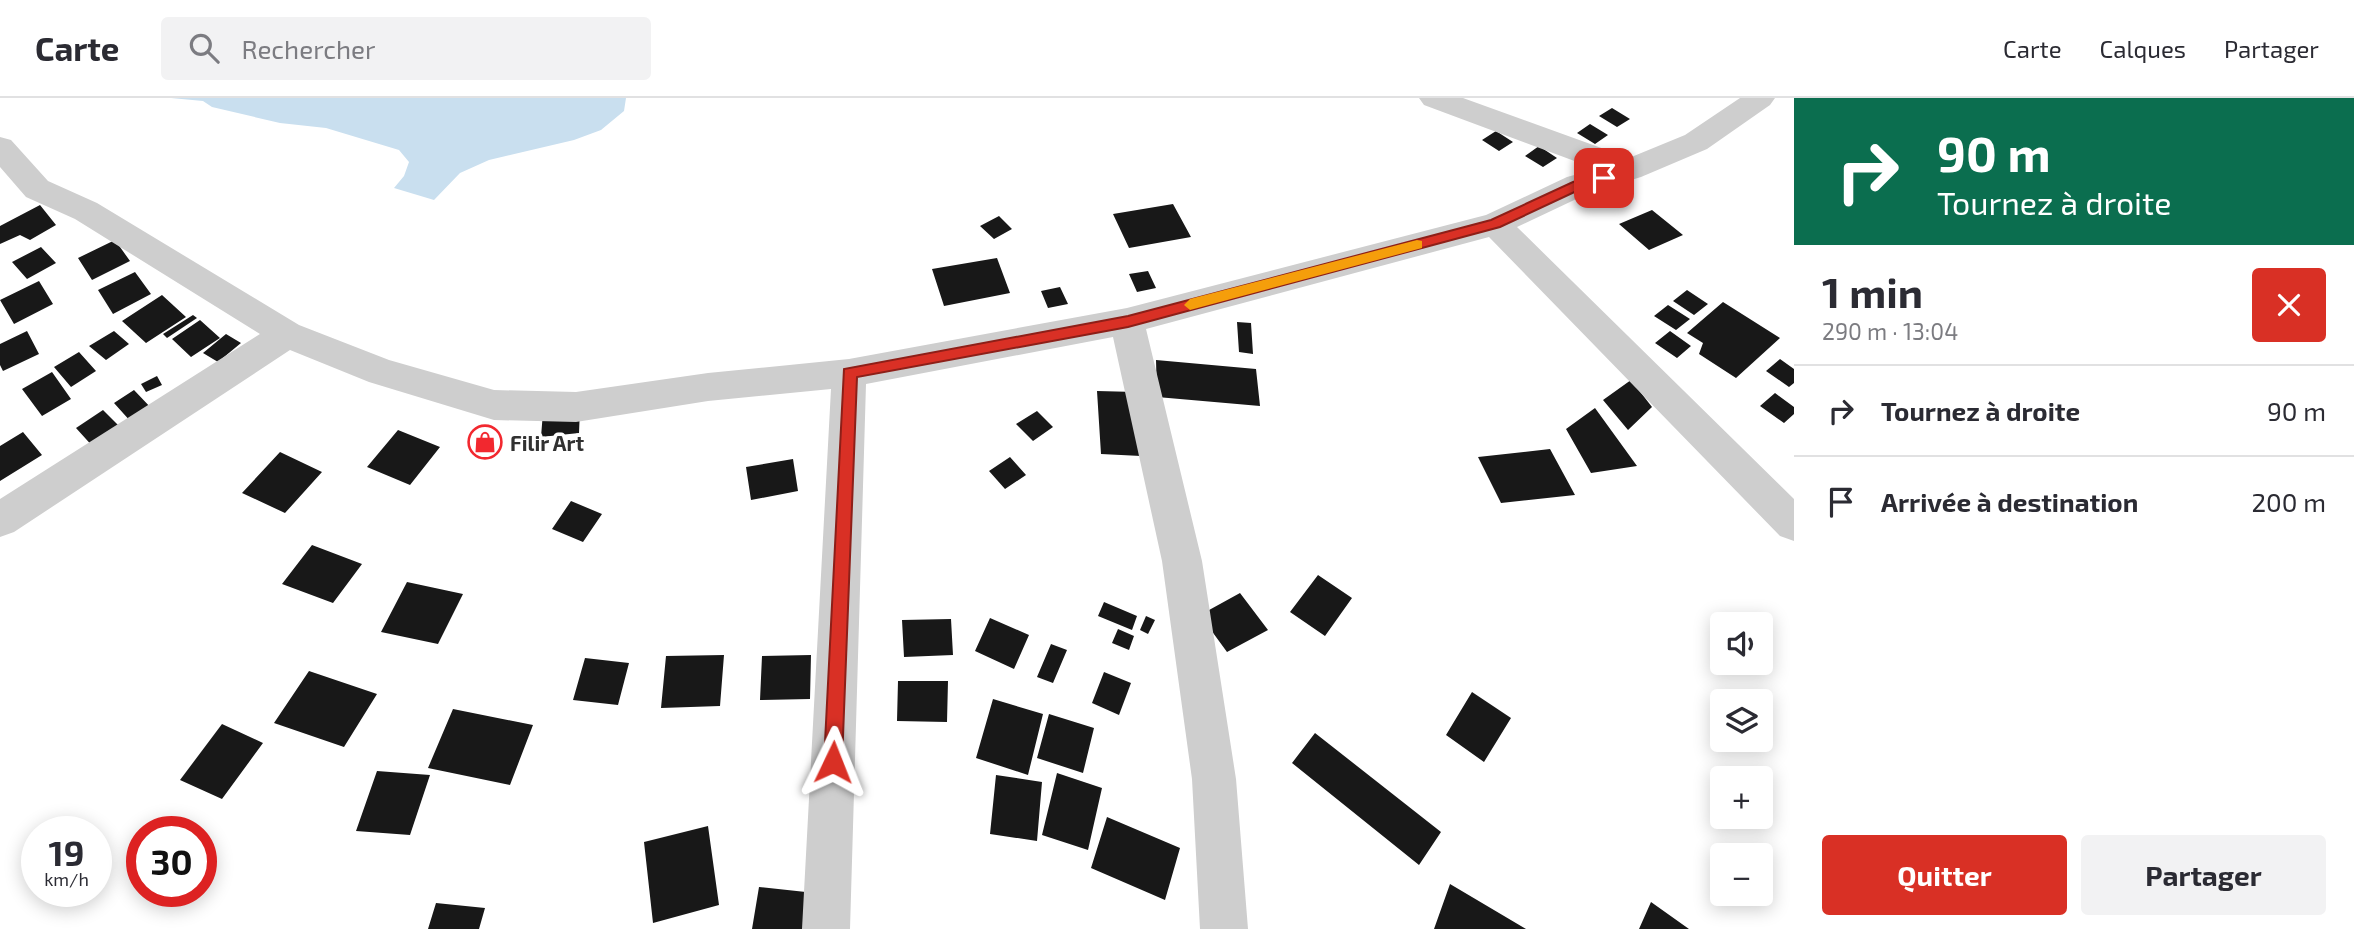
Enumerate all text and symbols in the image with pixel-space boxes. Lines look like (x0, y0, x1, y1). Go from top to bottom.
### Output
search box (161, 17, 651, 80)
text: Carte (35, 28, 119, 68)
icon: search (185, 29, 223, 67)
text: Rechercher (241, 33, 375, 64)
text: Carte (2003, 34, 2062, 63)
text: Calques (2100, 34, 2186, 63)
text: Partager (2224, 34, 2319, 63)
text: 90 m (1937, 123, 2051, 182)
icon: right (1822, 126, 1913, 217)
pin (1574, 148, 1634, 208)
icon: arrive (1585, 159, 1623, 197)
text: Tournez à droite (1937, 183, 2171, 221)
text: 1 min (1822, 266, 1923, 316)
button: close (2252, 268, 2326, 342)
text: 290 m · 13:04 (1822, 317, 1958, 345)
icon: right (1822, 392, 1860, 430)
text: Tournez à droite (1881, 395, 2080, 426)
text: 90 m (2267, 395, 2326, 426)
shop icon: Filir Art (466, 423, 504, 461)
place label: Filir Art (510, 430, 584, 455)
icon: arrive (1822, 483, 1860, 521)
text: Arrivée à destination (1881, 486, 2138, 517)
text: 200 m (2251, 486, 2326, 517)
map controls (1710, 612, 1773, 906)
button: sound (1710, 612, 1773, 675)
button: layers (1710, 689, 1773, 752)
position arrow (796, 725, 870, 799)
button: + (1710, 766, 1773, 829)
speed limit sign: 30 (126, 816, 217, 907)
text: 19 (49, 831, 84, 873)
button: Quitter (1822, 835, 2067, 915)
button: Partager (2081, 835, 2326, 915)
button: − (1710, 843, 1773, 906)
text: km/h (44, 868, 89, 890)

